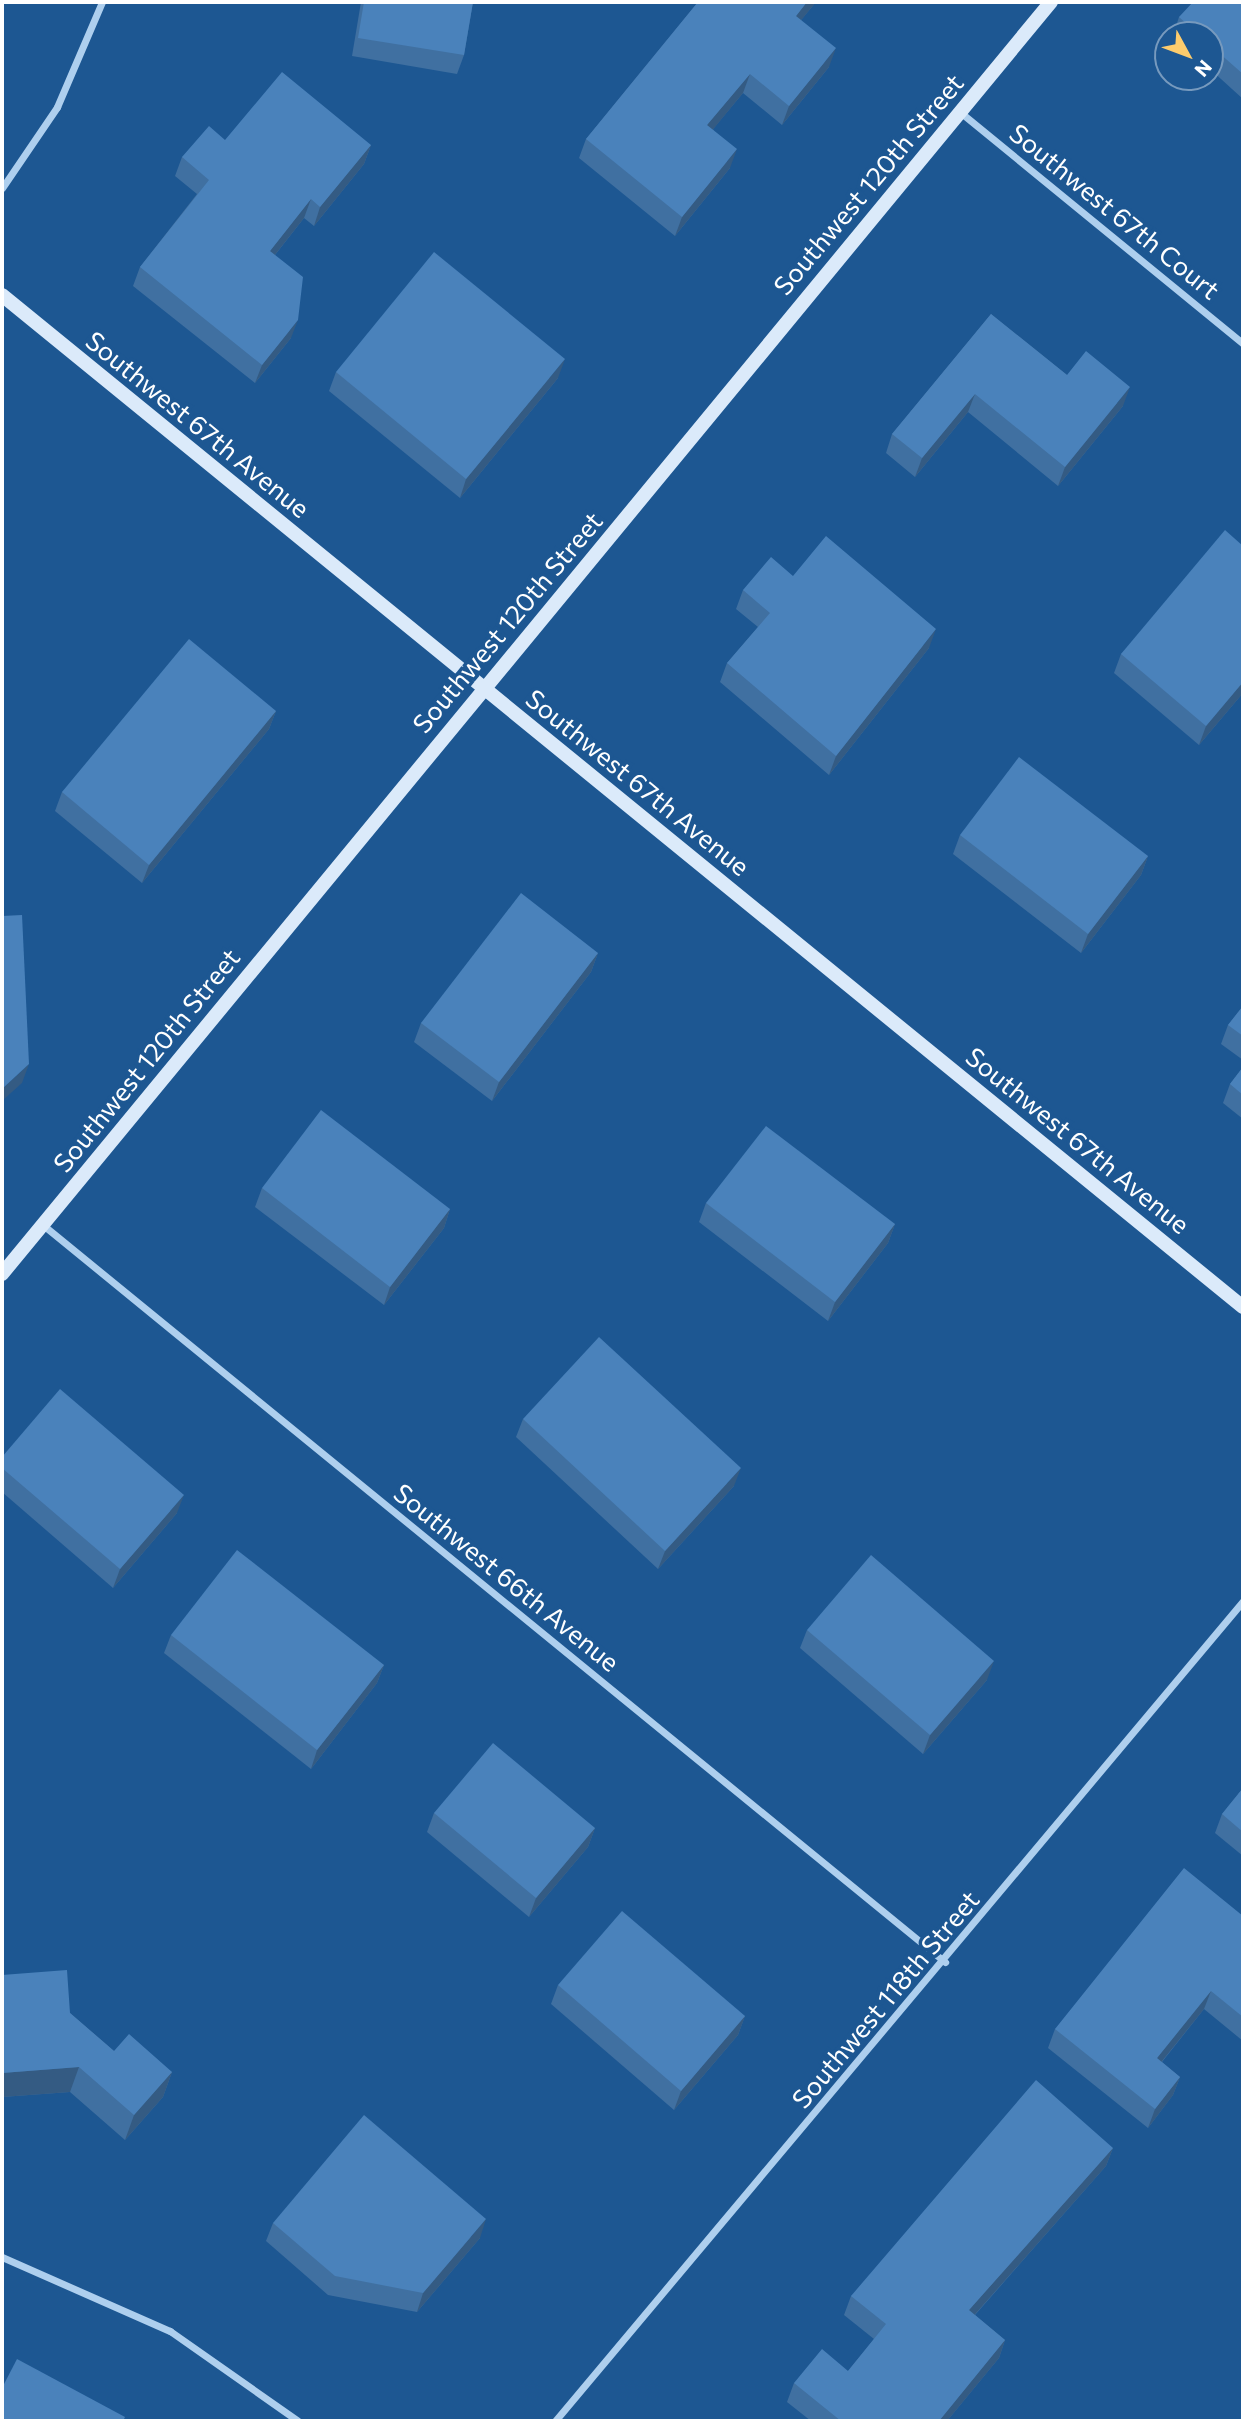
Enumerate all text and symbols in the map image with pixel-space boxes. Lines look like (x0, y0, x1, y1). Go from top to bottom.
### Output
north arrow (1154, 21, 1224, 91)
text: N (1190, 56, 1217, 82)
street label: Southwest 120th Street (767, 67, 969, 301)
street label: Southwest 67th Court (1004, 117, 1226, 305)
street label: Southwest 67th Avenue (80, 324, 316, 524)
street label: Southwest 120th Street (406, 505, 608, 739)
street label: Southwest 67th Avenue (520, 682, 756, 882)
street label: Southwest 120th Street (46, 942, 246, 1178)
street label: Southwest 67th Avenue (960, 1040, 1196, 1240)
street label: Southwest 66th Avenue (388, 1477, 626, 1677)
street label: Southwest 118th Street (785, 1884, 985, 2114)

